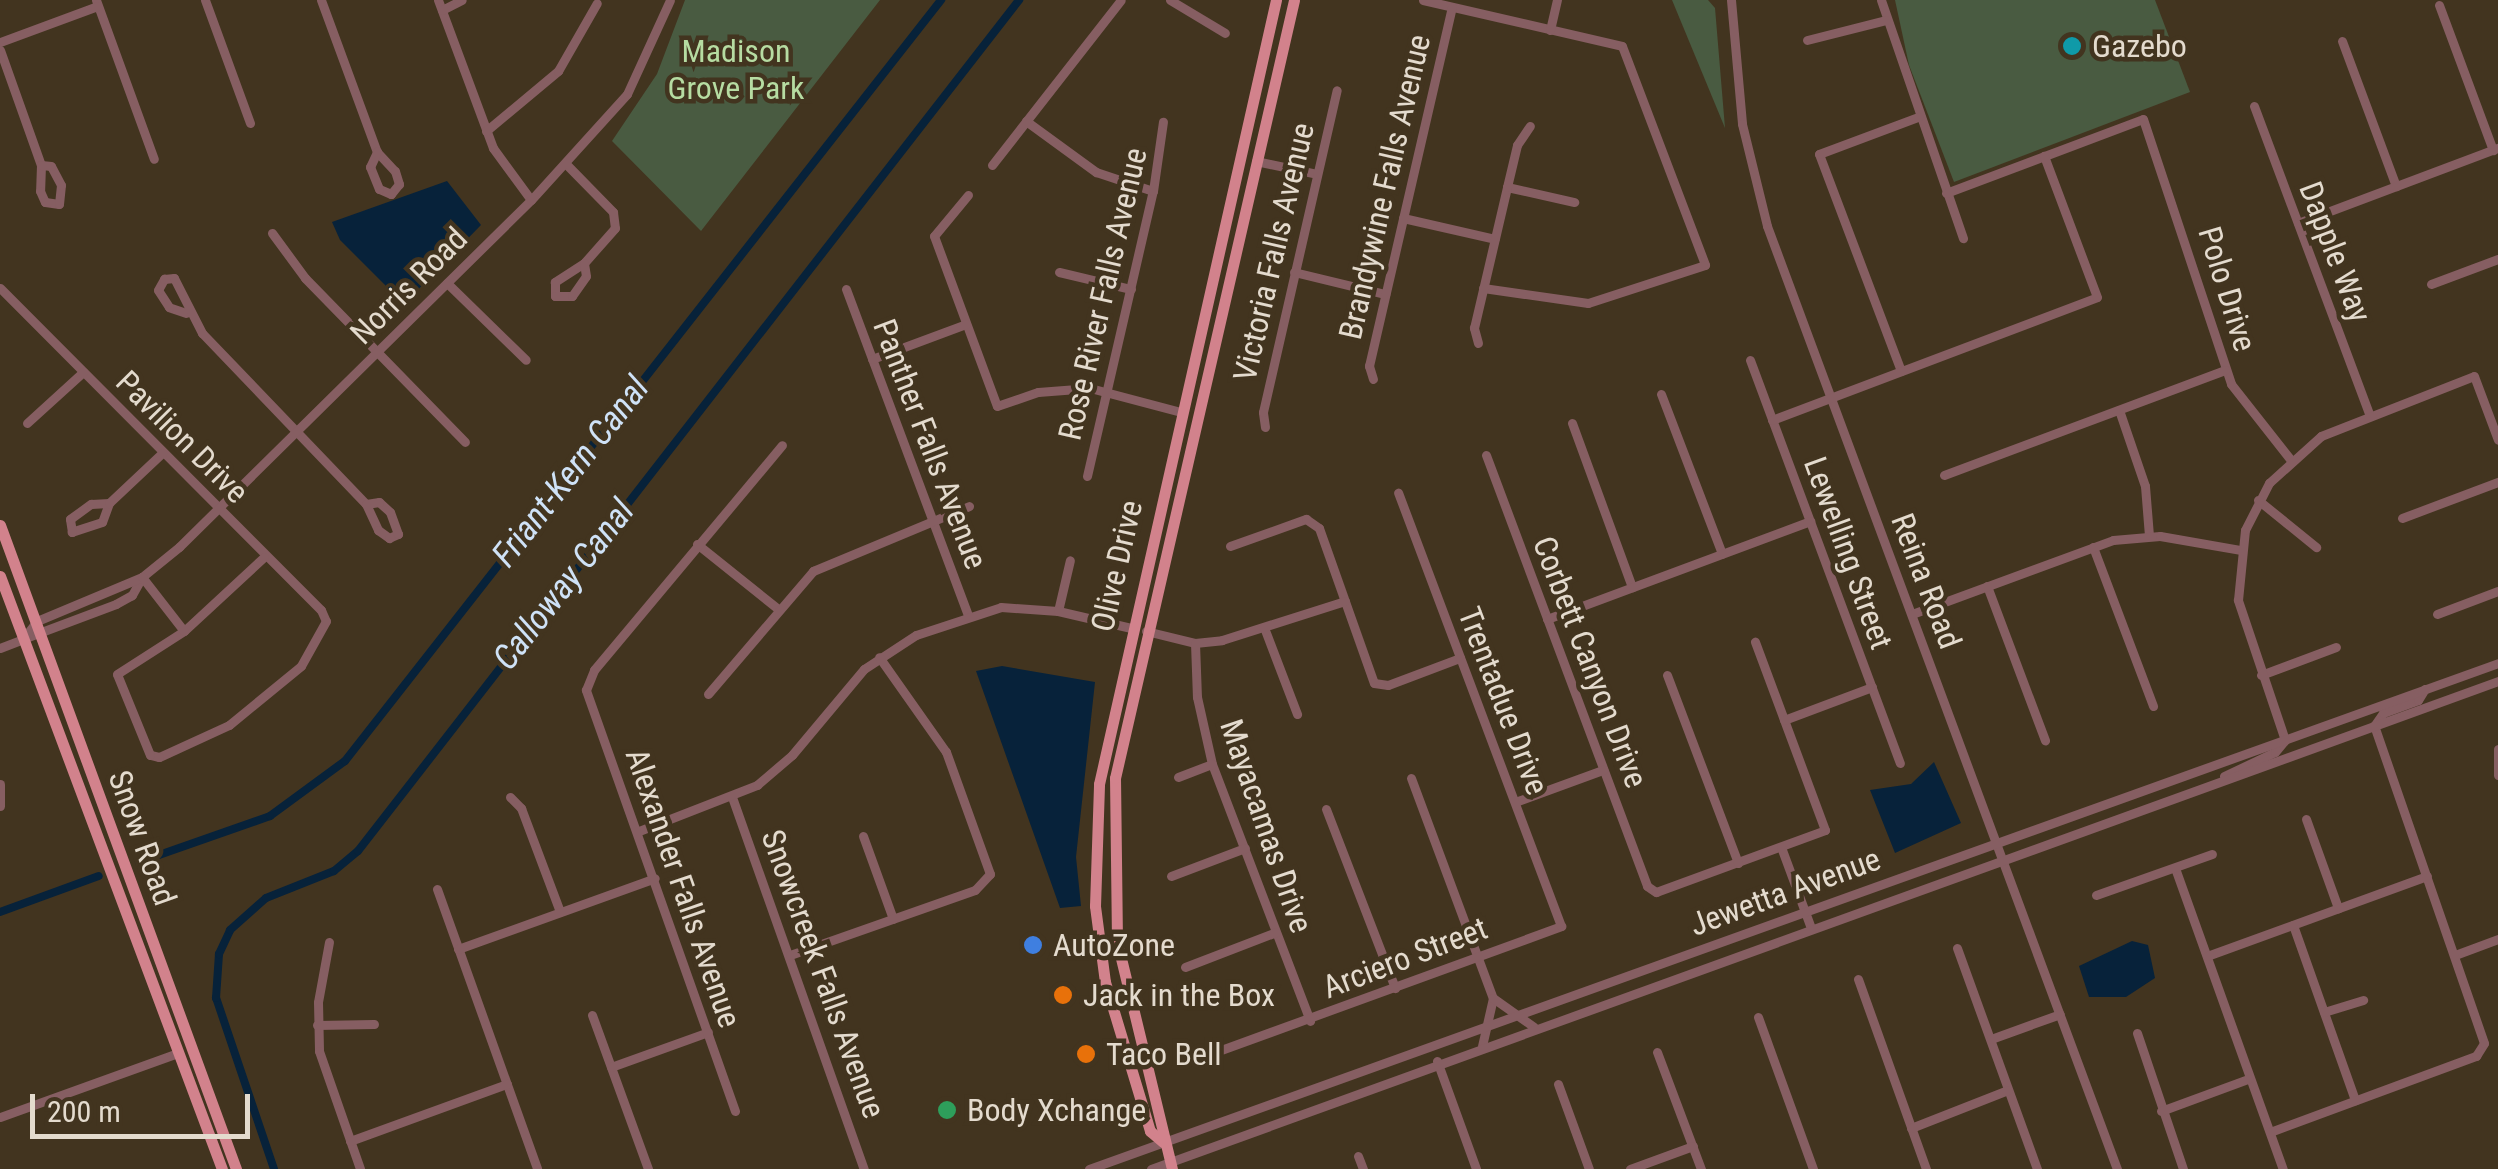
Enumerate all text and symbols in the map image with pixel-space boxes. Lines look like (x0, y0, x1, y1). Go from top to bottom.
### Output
place label: Gazebo (2092, 27, 2187, 65)
street label: Brandywine Falls Avenue (1331, 31, 1439, 343)
park label: Madison Grove Park (667, 33, 805, 108)
marker: Gazebo (2061, 35, 2083, 57)
street label: Victoria Falls Avenue (1226, 119, 1322, 385)
street label: Rose River Falls Avenue (1051, 144, 1155, 444)
street label: Dapple Way (2291, 176, 2379, 328)
street label: Norris Road (343, 220, 475, 352)
street label: Polo Drive (2190, 222, 2264, 356)
street label: Panther Falls Avenue (865, 314, 995, 574)
street label: Pavilion Drive (108, 363, 256, 511)
water label: Friant-Kern Canal (484, 368, 658, 576)
street label: Lewelling Street (1795, 452, 1901, 654)
water label: Calloway Canal (485, 492, 643, 678)
street label: Olive Drive (1083, 497, 1151, 635)
street label: Reina Road (1883, 508, 1969, 654)
street label: Corbett Canyon Drive (1524, 531, 1656, 793)
street label: Trentadue Drive (1450, 602, 1556, 800)
street label: Mayacamas Drive (1212, 714, 1320, 938)
street label: Alexander Falls Avenue (617, 743, 749, 1033)
street label: Snow Road (100, 765, 184, 911)
street label: Snowcreek Falls Avenue (753, 825, 893, 1123)
street label: Jewetta Avenue (1684, 840, 1886, 944)
street label: Arciero Street (1317, 909, 1493, 1007)
place label: AutoZone (1053, 926, 1175, 964)
marker: AutoZone (1022, 934, 1044, 956)
place label: Jack in the Box (1083, 976, 1275, 1014)
marker: Jack in the Box (1052, 984, 1074, 1006)
place label: Taco Bell (1106, 1035, 1222, 1073)
marker: Taco Bell (1075, 1043, 1097, 1065)
scale bar (35, 1074, 255, 1136)
place label: Body Xchange (967, 1091, 1146, 1129)
text: 200 m (47, 1094, 121, 1129)
marker: Body Xchange (936, 1099, 958, 1121)

